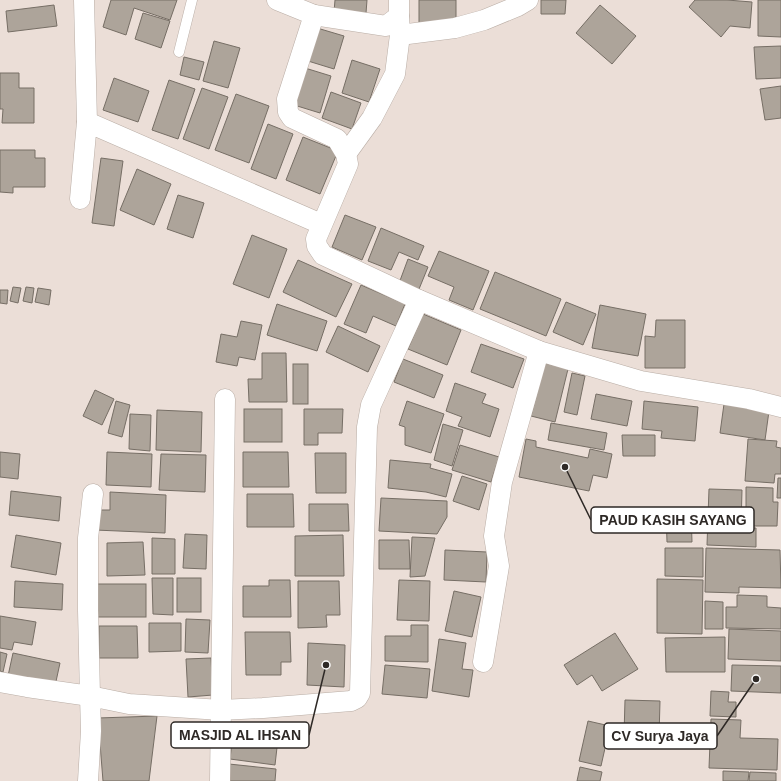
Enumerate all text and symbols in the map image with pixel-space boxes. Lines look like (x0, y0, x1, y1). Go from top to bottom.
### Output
callout: PAUD KASIH SAYANG (591, 507, 754, 533)
text: PAUD KASIH SAYANG (599, 512, 747, 528)
callout: MASJID AL IHSAN (171, 722, 309, 748)
callout: CV Surya Jaya (604, 723, 717, 749)
text: MASJID AL IHSAN (179, 727, 301, 743)
text: CV Surya Jaya (611, 728, 709, 744)

